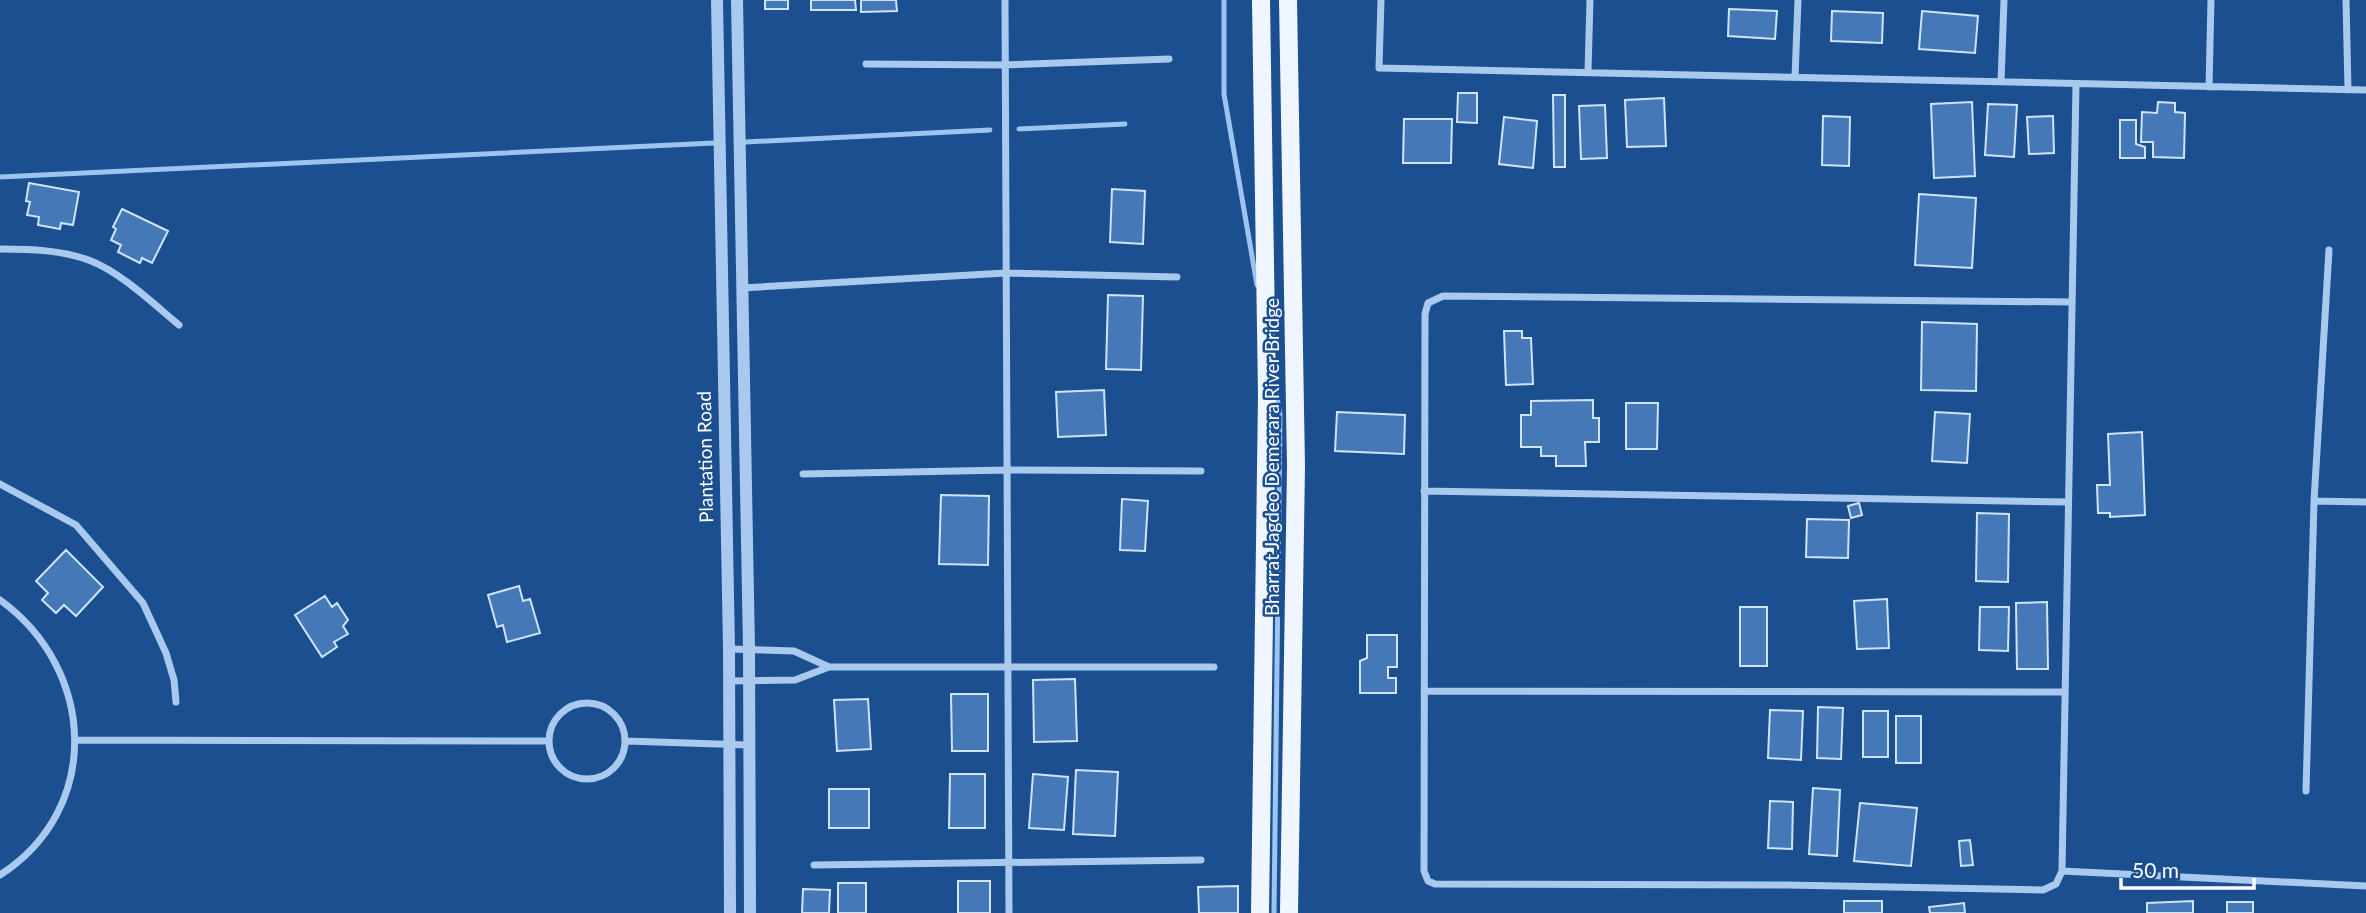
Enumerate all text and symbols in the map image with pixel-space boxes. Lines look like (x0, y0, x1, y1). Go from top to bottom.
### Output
street label: Bharrat Jagdeo Demerara River Bridge (1260, 298, 1283, 616)
street label: Plantation Road (692, 391, 717, 523)
scale bar (2121, 846, 2254, 890)
text: 50 m (2132, 857, 2179, 882)

